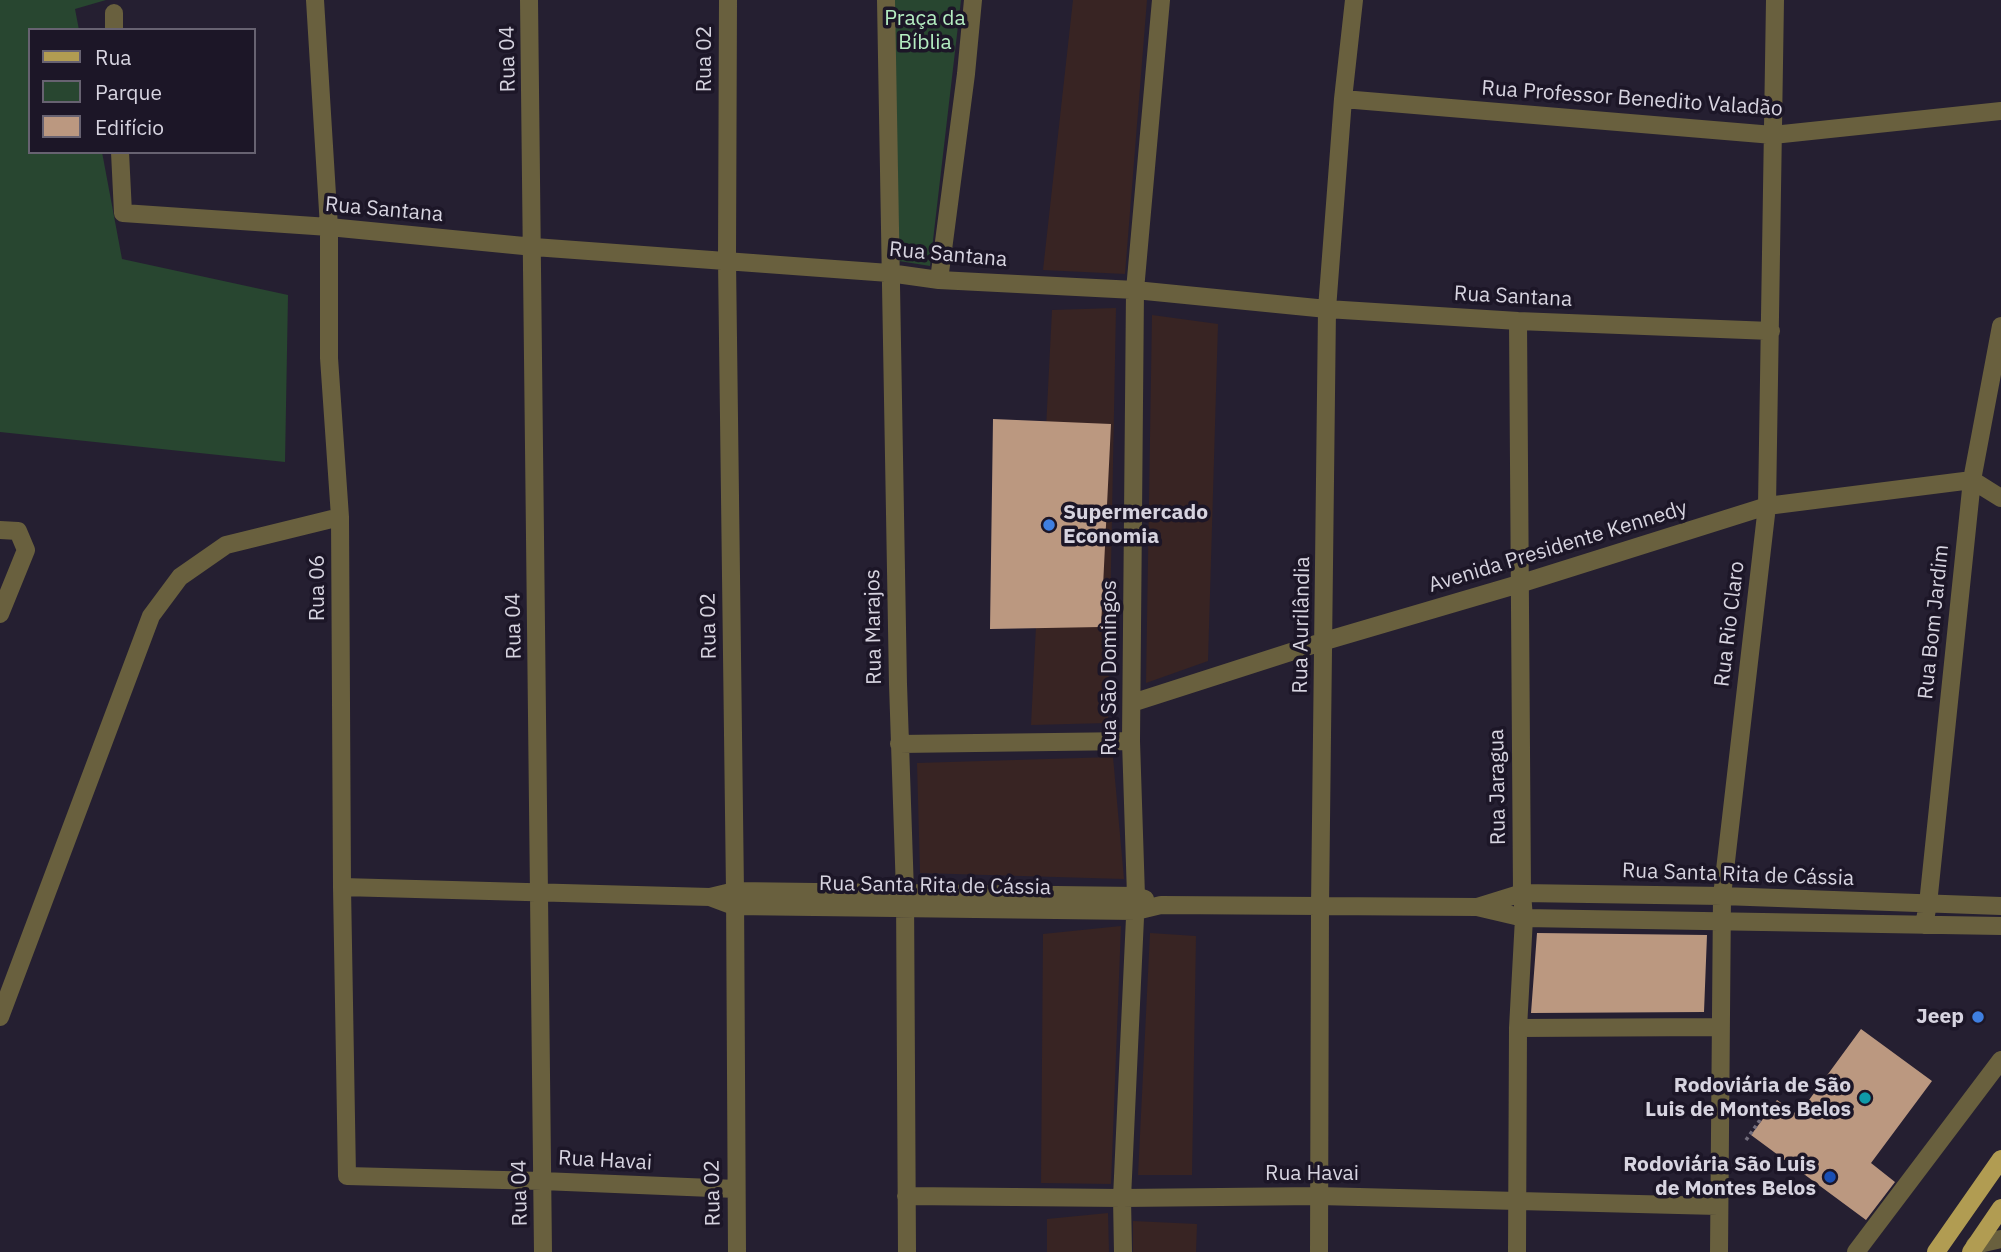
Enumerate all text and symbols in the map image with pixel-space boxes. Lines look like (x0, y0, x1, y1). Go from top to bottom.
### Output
park label: Praça da Bíblia (884, 6, 966, 56)
street label: Rua 04 (495, 25, 521, 93)
street label: Rua 02 (692, 26, 718, 92)
legend (28, 28, 256, 154)
text: Rua (95, 43, 132, 71)
street label: Rua Professor Benedito Valadão (1481, 76, 1783, 122)
text: Parque (95, 78, 162, 106)
text: Edifício (95, 113, 164, 141)
street label: Rua Santana (324, 192, 444, 228)
street label: Rua Santana (888, 237, 1008, 273)
street label: Rua Santana (1453, 281, 1573, 313)
street label: Avenida Presidente Kennedy (1426, 496, 1690, 598)
place label: Supermercado Economia (1063, 500, 1208, 550)
marker: Supermercado Economia (1041, 517, 1057, 533)
street label: Rua Bom Jardim (1913, 543, 1955, 701)
street label: Rua 06 (305, 555, 331, 621)
street label: Rua Aurilândia (1288, 556, 1316, 694)
street label: Rua Rio Claro (1710, 560, 1750, 688)
street label: Rua Marajos (860, 569, 888, 685)
street label: Rua São Domingos (1097, 580, 1123, 756)
street label: Rua 04 (501, 592, 527, 660)
street label: Rua 02 (696, 592, 722, 660)
street label: Rua Jaragua (1484, 729, 1512, 845)
street label: Rua Santa Rita de Cássia (1621, 858, 1855, 892)
street label: Rua Santa Rita de Cássia (819, 871, 1051, 901)
place label: Jeep (1916, 1004, 1964, 1030)
marker: Jeep (1970, 1009, 1986, 1025)
place label: Rodoviária de São Luis de Montes Belos (1645, 1073, 1851, 1123)
marker: Rodoviária de São Luis de Montes Belos (1857, 1090, 1873, 1106)
street label: Rua Havai (557, 1146, 653, 1176)
place label: Rodoviária São Luis de Montes Belos (1623, 1152, 1816, 1202)
street label: Rua 04 (507, 1159, 533, 1227)
street label: Rua 02 (700, 1159, 726, 1227)
street label: Rua Havai (1265, 1161, 1359, 1187)
marker: Rodoviária São Luis de Montes Belos (1822, 1169, 1838, 1185)

